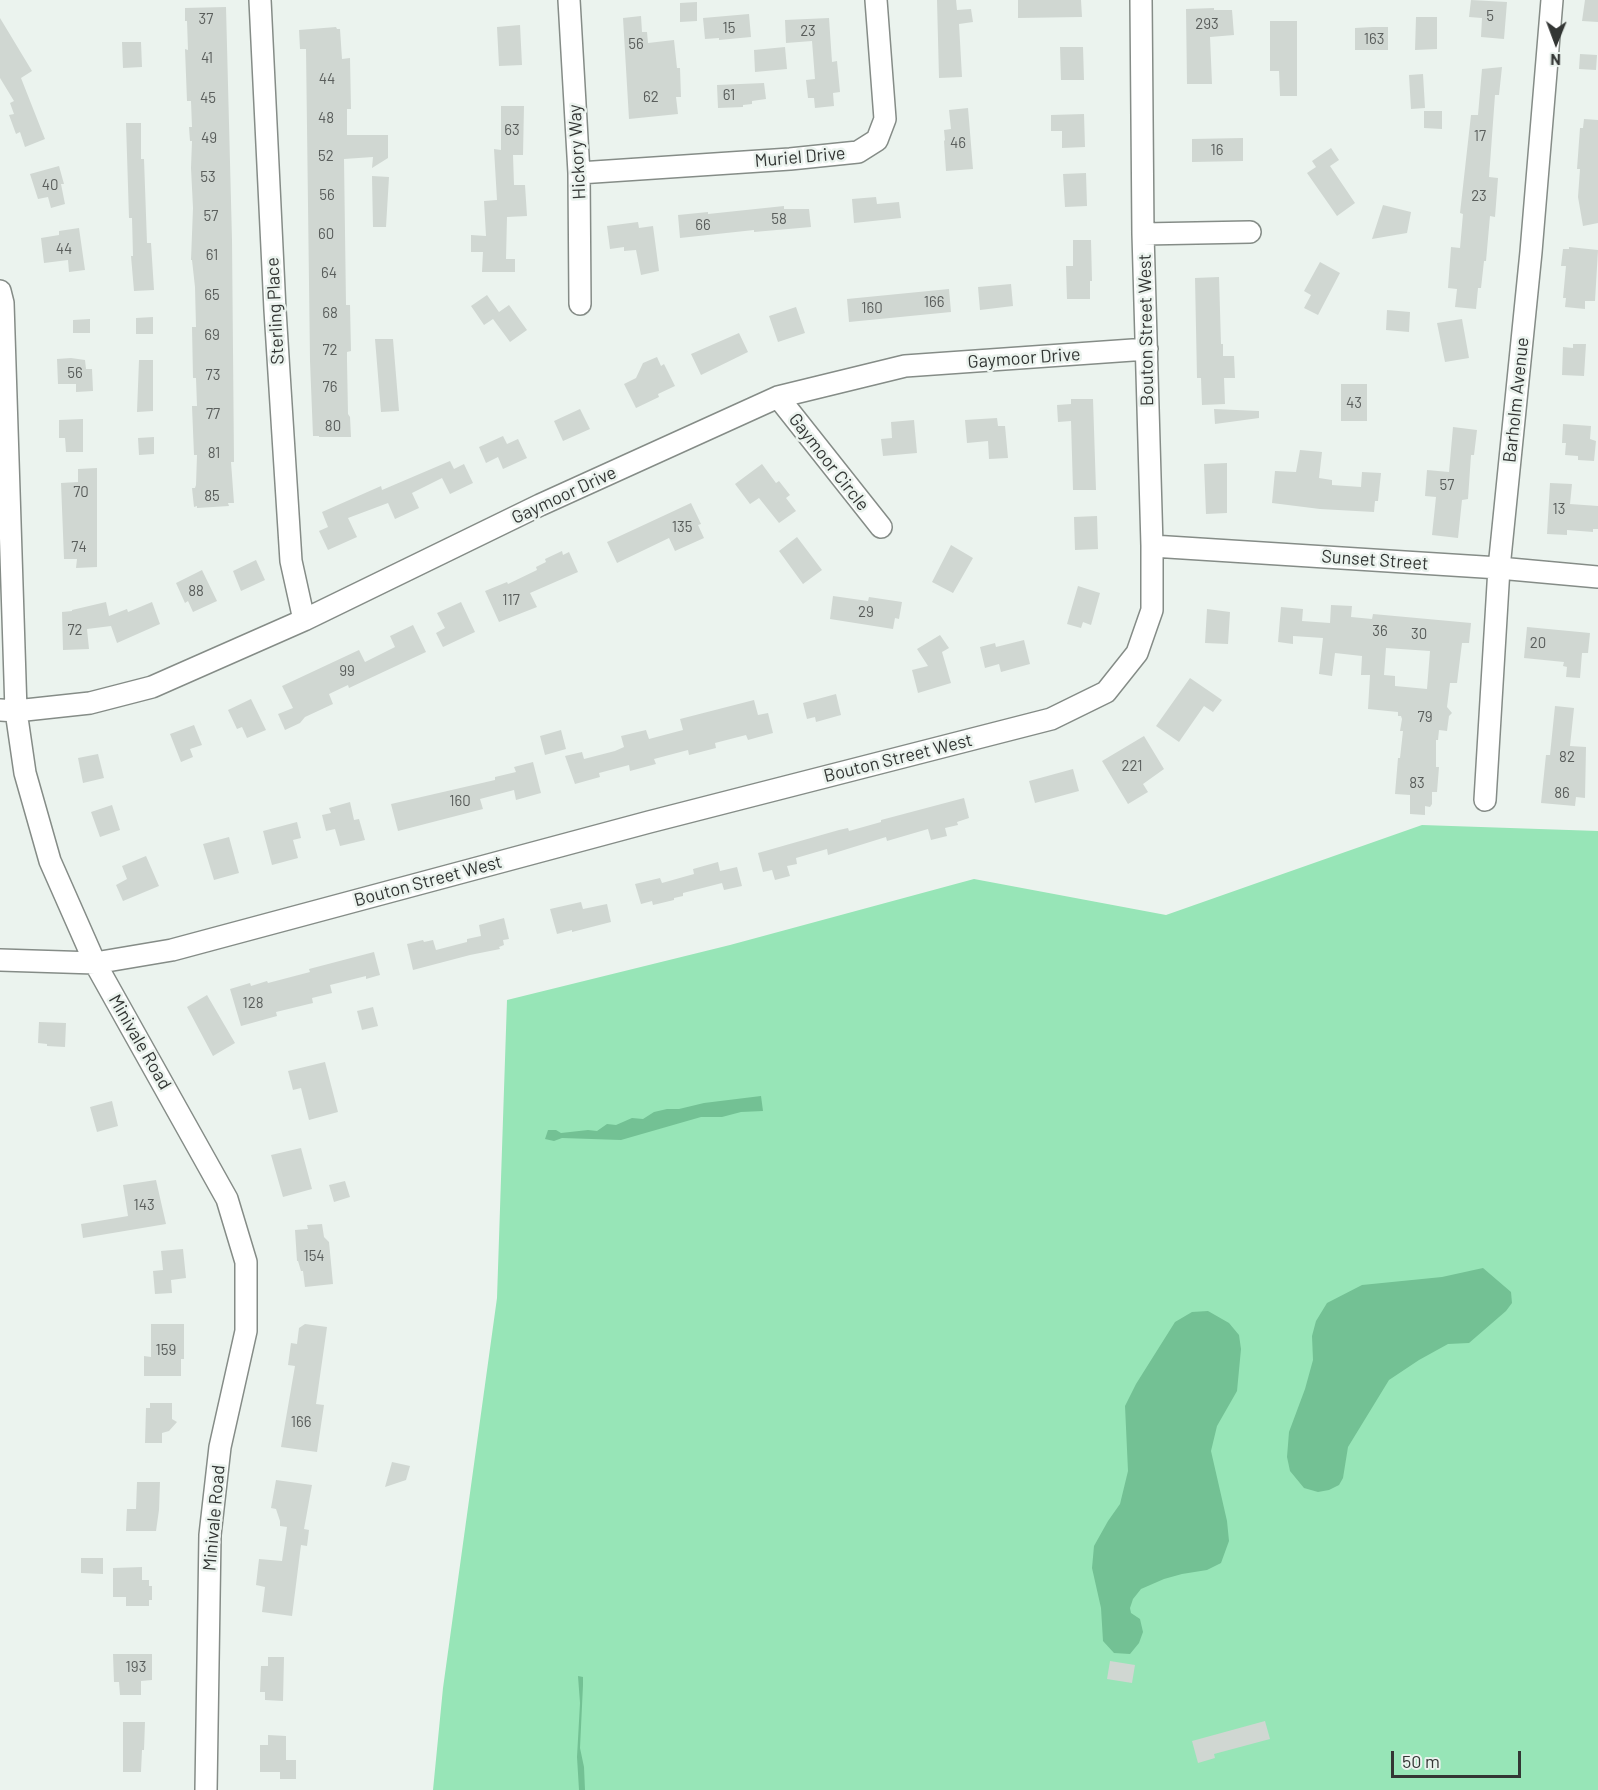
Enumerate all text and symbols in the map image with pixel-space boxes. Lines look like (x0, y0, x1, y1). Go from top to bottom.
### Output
house number: 5 (1486, 7, 1494, 25)
house number: 37 (199, 10, 213, 28)
north arrow (1526, 12, 1586, 72)
house number: 293 (1195, 15, 1219, 33)
house number: 15 (723, 19, 735, 37)
house number: 23 (800, 22, 816, 40)
house number: 163 (1364, 30, 1384, 48)
house number: 56 (628, 35, 644, 53)
house number: 41 (201, 49, 213, 67)
text: N (1550, 51, 1561, 70)
house number: 44 (319, 70, 335, 88)
house number: 61 (723, 86, 735, 104)
house number: 62 (643, 88, 659, 106)
house number: 45 (200, 89, 216, 107)
street label: Hickory Way (564, 104, 590, 200)
house number: 48 (318, 109, 334, 127)
house number: 63 (504, 121, 520, 139)
house number: 17 (1474, 127, 1486, 145)
house number: 49 (201, 129, 217, 147)
house number: 46 (950, 134, 966, 152)
house number: 16 (1211, 141, 1223, 159)
street label: Muriel Drive (754, 142, 846, 172)
house number: 52 (318, 147, 334, 165)
house number: 53 (200, 168, 216, 186)
house number: 40 (42, 176, 58, 194)
house number: 56 (319, 186, 335, 204)
house number: 23 (1471, 187, 1487, 205)
house number: 57 (204, 207, 218, 225)
house number: 58 (771, 210, 787, 228)
house number: 66 (695, 216, 711, 234)
house number: 60 (318, 225, 334, 243)
house number: 44 (56, 240, 72, 258)
house number: 61 (206, 246, 218, 264)
street label: Bouton Street West (1134, 254, 1158, 406)
street label: Sterling Place (261, 257, 289, 365)
house number: 64 (321, 264, 337, 282)
house number: 65 (204, 286, 220, 304)
house number: 166 (924, 293, 944, 311)
house number: 160 (861, 299, 883, 317)
house number: 68 (322, 304, 338, 322)
house number: 69 (204, 326, 220, 344)
street label: Barholm Avenue (1499, 336, 1533, 464)
house number: 72 (322, 341, 338, 359)
street label: Gaymoor Drive (967, 343, 1081, 373)
house number: 56 (67, 364, 83, 382)
house number: 73 (206, 366, 220, 384)
house number: 76 (323, 378, 337, 396)
house number: 43 (1346, 394, 1362, 412)
house number: 77 (206, 405, 220, 423)
street label: Gaymoor Circle (784, 409, 874, 515)
house number: 80 (325, 417, 341, 435)
house number: 81 (208, 444, 220, 462)
street label: Gaymoor Drive (508, 461, 620, 529)
house number: 57 (1440, 476, 1454, 494)
house number: 70 (73, 483, 89, 501)
house number: 85 (204, 487, 220, 505)
house number: 13 (1553, 500, 1565, 518)
house number: 135 (672, 518, 692, 536)
house number: 74 (71, 538, 87, 556)
street label: Sunset Street (1321, 545, 1429, 575)
house number: 88 (188, 582, 204, 600)
house number: 117 (502, 591, 520, 609)
house number: 29 (858, 603, 874, 621)
house number: 72 (67, 621, 83, 639)
house number: 36 (1372, 622, 1388, 640)
house number: 30 (1411, 625, 1427, 643)
house number: 20 (1530, 634, 1546, 652)
house number: 99 (339, 662, 355, 680)
house number: 79 (1418, 708, 1432, 726)
street label: Bouton Street West (821, 729, 975, 787)
house number: 82 (1559, 748, 1575, 766)
house number: 221 (1121, 757, 1143, 775)
house number: 83 (1409, 774, 1425, 792)
house number: 86 (1554, 784, 1570, 802)
house number: 160 (449, 792, 471, 810)
street label: Bouton Street West (352, 851, 504, 911)
street label: Minivale Road (104, 991, 176, 1093)
house number: 128 (242, 994, 264, 1012)
house number: 143 (133, 1196, 155, 1214)
house number: 154 (303, 1247, 325, 1265)
house number: 159 (156, 1341, 176, 1359)
house number: 166 (291, 1413, 311, 1431)
street label: Minivale Road (199, 1464, 229, 1572)
house number: 193 (126, 1658, 146, 1676)
scale bar (1394, 1739, 1524, 1777)
text: 50 m (1402, 1750, 1440, 1772)

